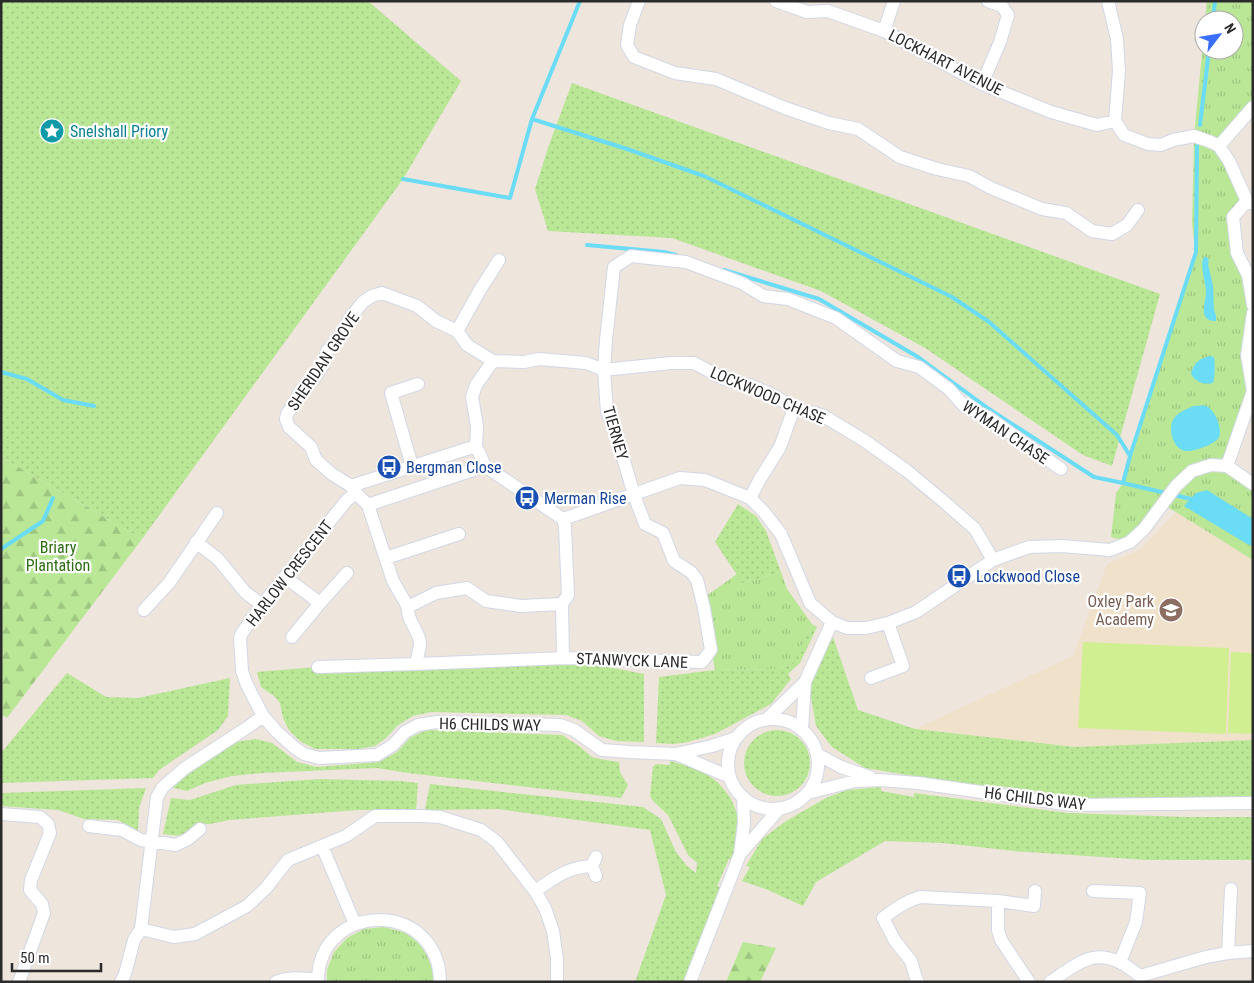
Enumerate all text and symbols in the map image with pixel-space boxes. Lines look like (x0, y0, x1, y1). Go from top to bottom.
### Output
north arrow (1194, 10, 1244, 60)
text: N (1221, 21, 1239, 36)
street label: LOCKHART AVENUE (885, 25, 1006, 99)
place icon: Snelshall Priory (39, 118, 65, 144)
place label: Snelshall Priory (70, 122, 168, 141)
street label: SHERIDAN GROVE (283, 308, 363, 414)
street label: LOCKWOOD CHASE (707, 363, 828, 428)
street label: WYMAN CHASE (959, 397, 1053, 468)
street label: TIERNEY (599, 404, 632, 463)
bus stop icon: Bergman Close (376, 454, 402, 480)
place label: Bergman Close (406, 458, 502, 477)
bus stop icon: Merman Rise (514, 485, 540, 511)
place label: Merman Rise (544, 489, 627, 508)
street label: HARLOW CRESCENT (242, 517, 337, 630)
park label: Briary Plantation (26, 538, 90, 575)
bus stop icon: Lockwood Close (946, 563, 972, 589)
place label: Lockwood Close (976, 567, 1080, 586)
place label: Oxley Park Academy (1087, 592, 1155, 629)
school or university icon: Oxley Park Academy (1158, 597, 1184, 623)
street label: STANWYCK LANE (576, 649, 688, 672)
street label: H6 CHILDS WAY (439, 714, 542, 735)
street label: H6 CHILDS WAY (983, 783, 1087, 814)
scale bar (12, 940, 101, 972)
text: 50 m (20, 949, 50, 967)

